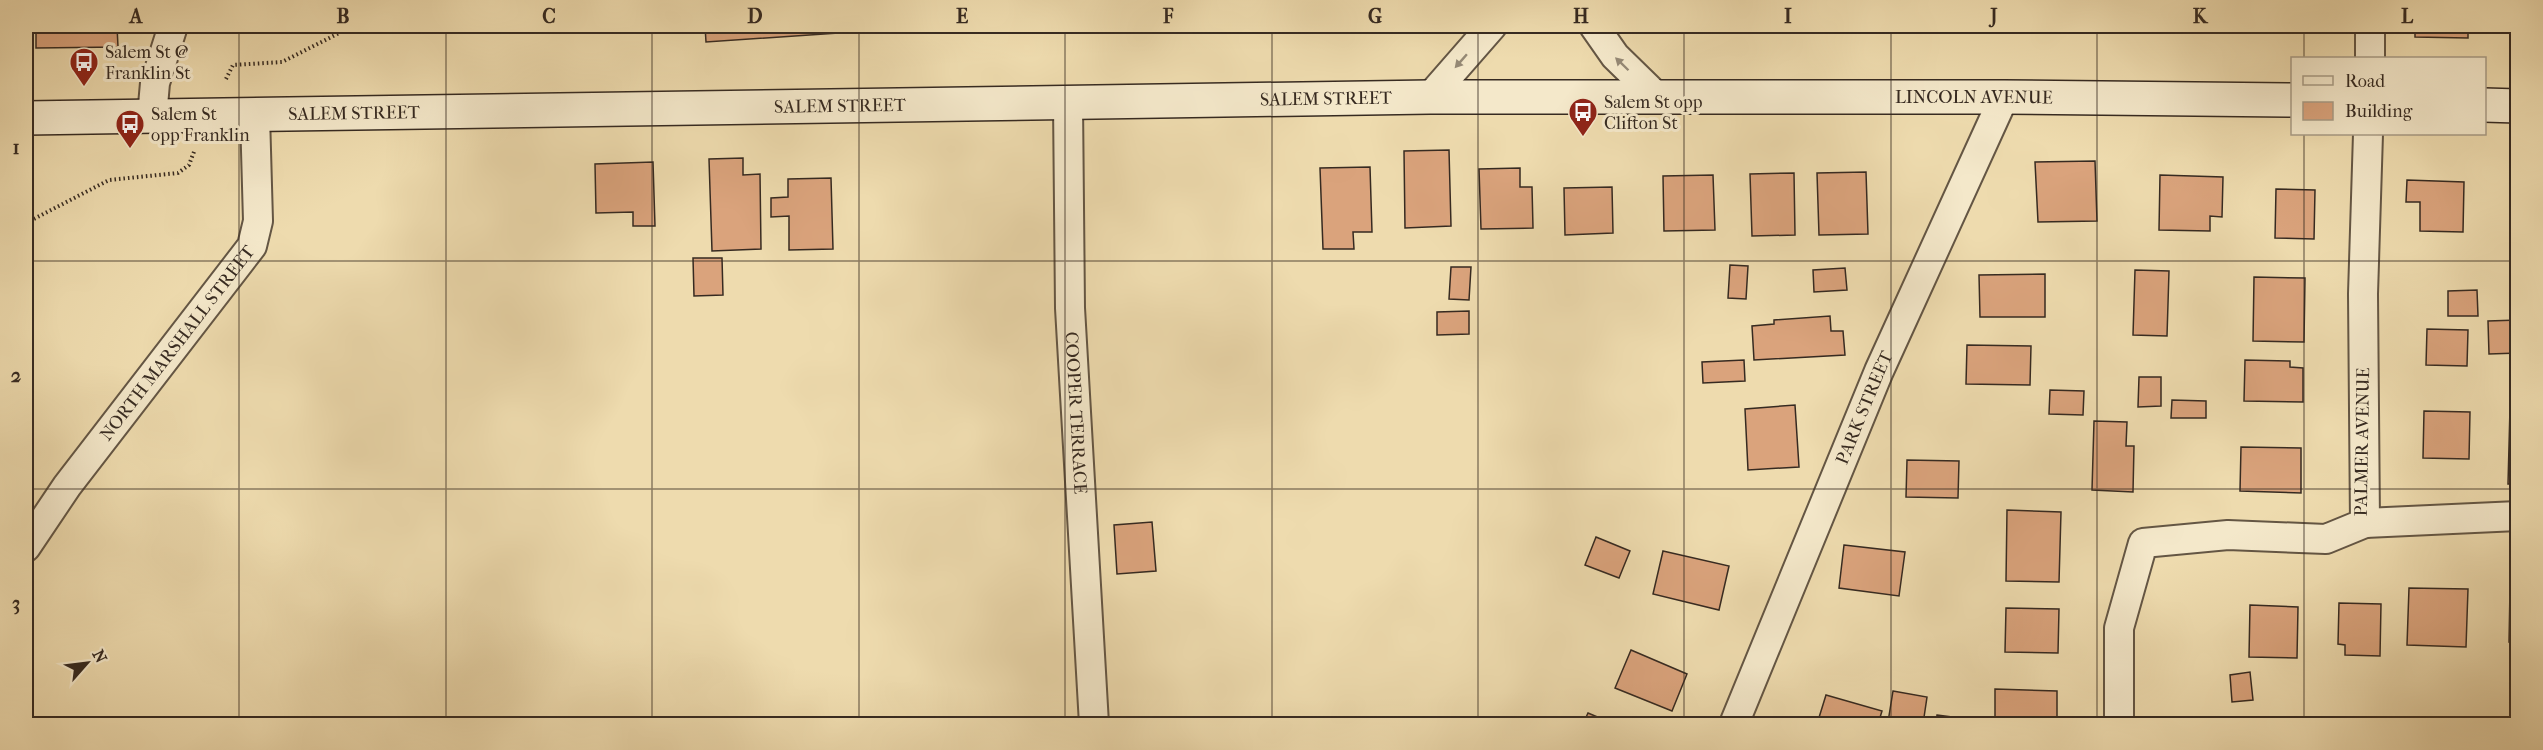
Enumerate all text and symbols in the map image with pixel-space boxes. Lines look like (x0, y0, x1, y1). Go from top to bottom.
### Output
text: A (128, 5, 144, 28)
text: B (336, 5, 350, 28)
text: C (542, 5, 556, 28)
text: D (747, 5, 763, 28)
text: E (956, 5, 968, 28)
text: F (1162, 5, 1174, 28)
text: G (1368, 5, 1382, 28)
text: H (1573, 5, 1589, 28)
text: I (1784, 5, 1792, 28)
text: J (1988, 5, 1998, 28)
text: K (2193, 5, 2209, 28)
text: L (2401, 5, 2414, 28)
place label: Salem St @ Franklin St (105, 42, 191, 84)
bus stop icon: Salem St @ Franklin St (68, 46, 100, 88)
one-way arrow (1455, 53, 1468, 68)
one-way arrow (1615, 57, 1630, 71)
legend (2291, 57, 2486, 135)
text: Road (2345, 71, 2385, 92)
street label: LINCOLN AVENUE (1895, 87, 2053, 109)
street label: SALEM STREET (1260, 88, 1393, 111)
place label: Salem St opp Clifton St (1604, 92, 1703, 134)
street label: SALEM STREET (774, 95, 907, 118)
bus stop icon: Salem St opp Clifton St (1567, 96, 1599, 138)
text: Building (2345, 101, 2413, 122)
street label: SALEM STREET (288, 102, 421, 125)
place label: Salem St opp Franklin (151, 104, 250, 146)
bus stop icon: Salem St opp Franklin (114, 108, 146, 150)
text: 1 (12, 136, 20, 159)
street label: NORTH MARSHALL STREET (96, 241, 260, 445)
street label: COOPER TERRACE (1060, 331, 1091, 495)
street label: PARK STREET (1832, 347, 1898, 468)
text: 2 (11, 364, 21, 387)
street label: PALMER AVENUE (2351, 367, 2374, 517)
text: 3 (12, 592, 20, 615)
north arrow (57, 633, 117, 693)
text: N (89, 646, 111, 667)

